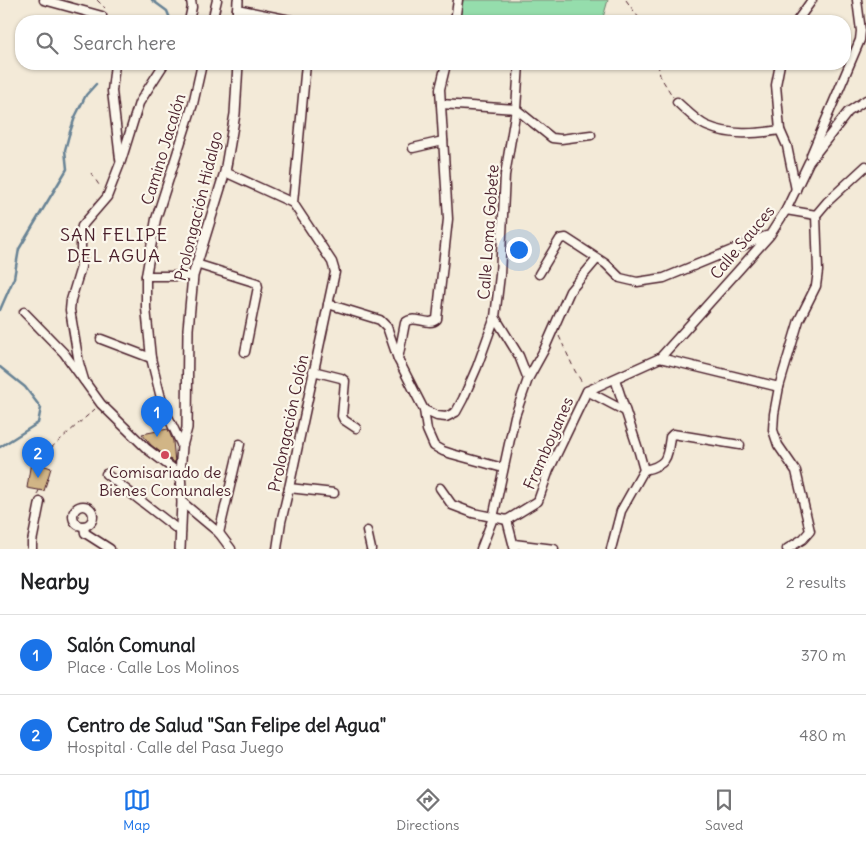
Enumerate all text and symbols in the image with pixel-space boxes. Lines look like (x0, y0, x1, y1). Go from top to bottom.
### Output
search box (15, 15, 851, 70)
icon: search (33, 29, 61, 57)
text: Search here (73, 31, 176, 55)
street label: Camino Jacalón (137, 91, 189, 207)
street label: Prolongación Hidalgo (170, 129, 226, 283)
street label: Calle Loma Gobete (473, 164, 503, 300)
street label: Calle Sauces (705, 201, 779, 283)
district label: SAN FELIPE DEL AGUA (60, 223, 168, 267)
your location (506, 237, 532, 263)
street label: Prolongación Colón (264, 353, 312, 493)
street label: Framboyanes (519, 394, 577, 492)
pin: 1 (141, 396, 173, 437)
pin: 2 (22, 437, 54, 478)
marker: Comisariado de Bienes Comunales (159, 449, 171, 461)
place label: Comisariado de Bienes Comunales (99, 462, 231, 500)
text: Nearby (20, 568, 90, 595)
text: 2 results (786, 572, 846, 592)
text: Salón Comunal (67, 633, 196, 657)
text: 1 (33, 645, 39, 665)
text: 370 m (801, 645, 846, 665)
text: Place · Calle Los Molinos (67, 657, 239, 677)
text: Centro de Salud "San Felipe del Agua" (67, 713, 386, 737)
text: 2 (32, 725, 40, 745)
text: 480 m (799, 725, 846, 745)
text: Hospital · Calle del Pasa Juego (67, 737, 284, 757)
tab: Map (123, 786, 151, 834)
tab: Directions (396, 786, 459, 834)
tab: Saved (705, 786, 743, 834)

